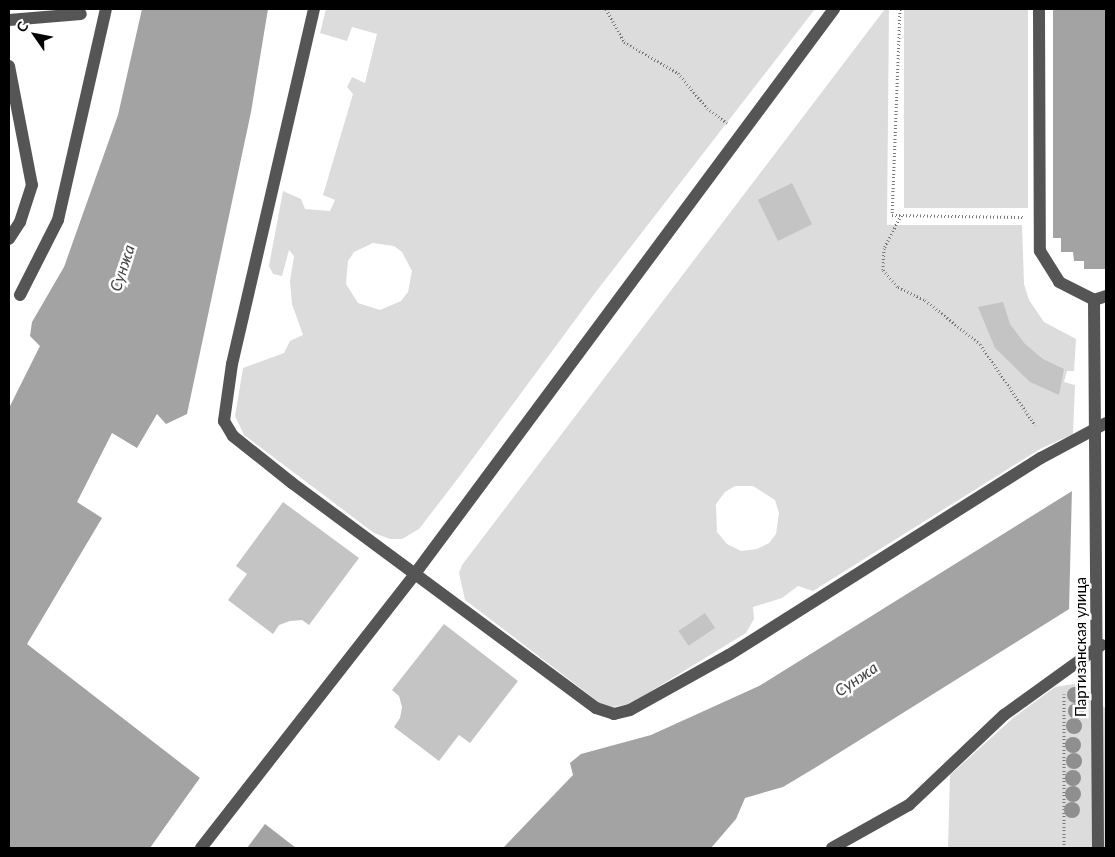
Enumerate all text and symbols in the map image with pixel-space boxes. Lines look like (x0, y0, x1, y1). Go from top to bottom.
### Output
north arrow (10, 10, 60, 60)
text: С (12, 18, 32, 35)
water label: Сунжа (105, 242, 139, 294)
street label: Партизанская улица (1072, 577, 1090, 717)
water label: Сунжа (831, 658, 881, 700)

